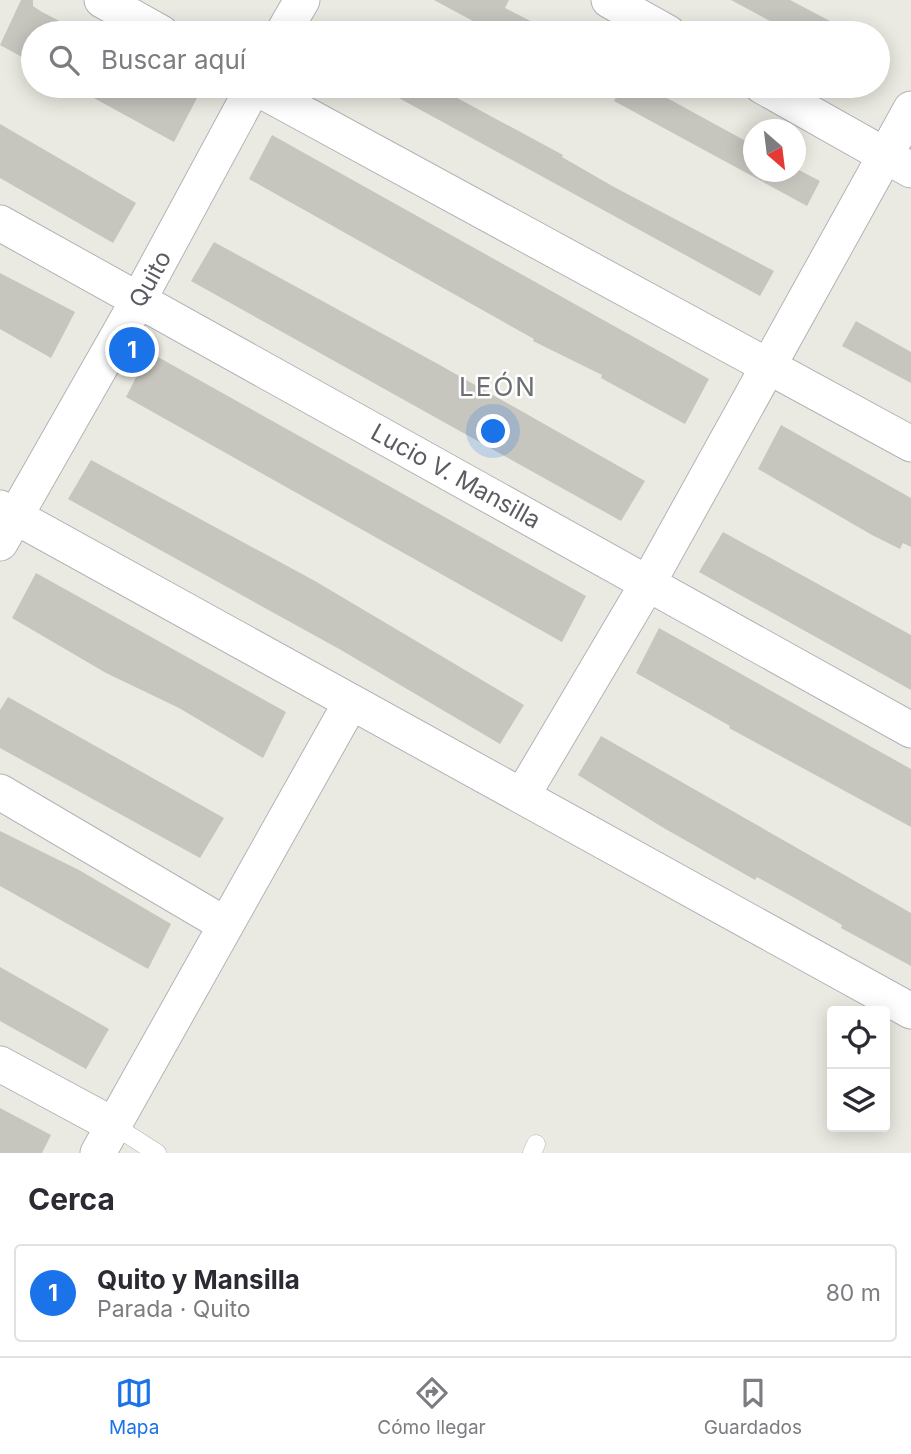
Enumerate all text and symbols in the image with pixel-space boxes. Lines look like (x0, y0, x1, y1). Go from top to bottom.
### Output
search box (21, 21, 890, 98)
icon: search (45, 41, 83, 79)
text: Buscar aquí (101, 44, 246, 75)
north arrow (743, 119, 806, 182)
street label: Quito (123, 246, 177, 312)
pin: 1 (109, 324, 155, 376)
district label: LEÓN (459, 371, 537, 402)
your location (476, 414, 510, 448)
street label: Lucio V. Mansilla (366, 417, 546, 535)
map controls (827, 1006, 890, 1132)
button: locate (827, 1006, 890, 1069)
button: layers (827, 1069, 890, 1132)
text: Cerca (28, 1181, 115, 1217)
text: Quito y Mansilla (97, 1264, 300, 1295)
text: 1 (48, 1279, 58, 1307)
text: 80 m (826, 1279, 881, 1307)
text: Parada · Quito (97, 1295, 251, 1323)
tab: Mapa (109, 1374, 159, 1439)
tab: Cómo llegar (377, 1374, 486, 1439)
tab: Guardados (704, 1374, 802, 1439)

